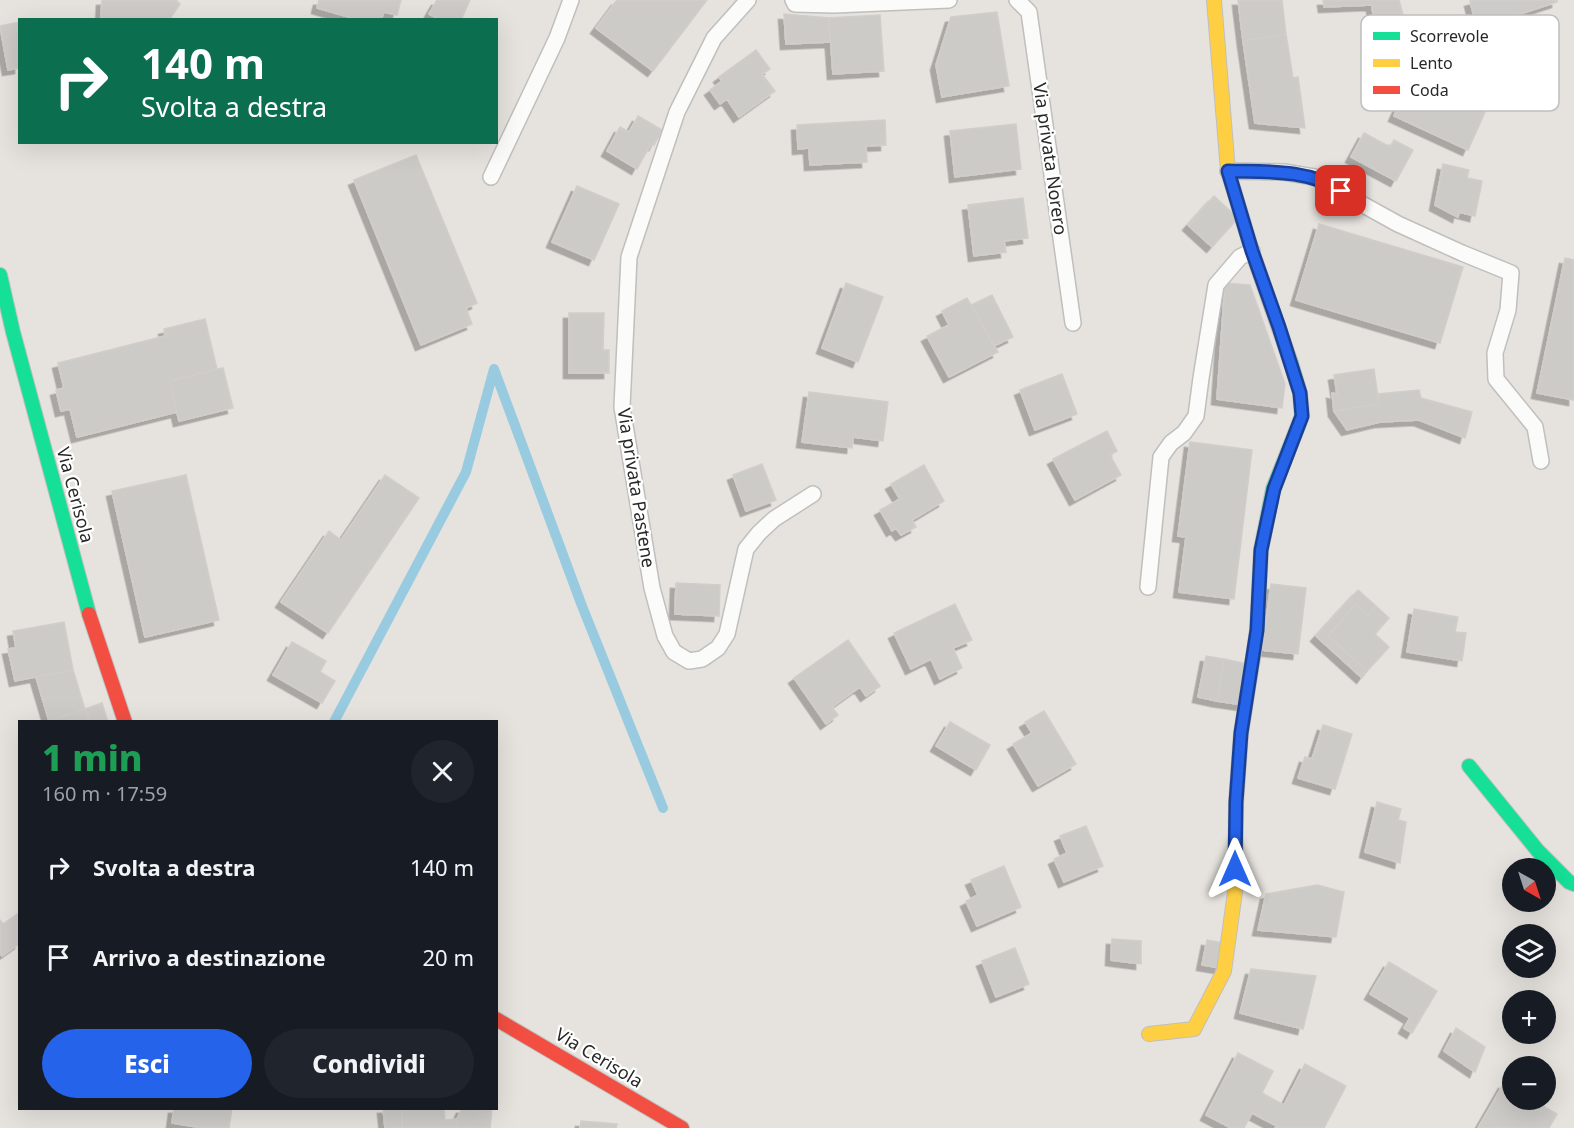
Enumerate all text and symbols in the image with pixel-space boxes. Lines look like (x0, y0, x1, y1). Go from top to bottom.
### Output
legend (1361, 15, 1559, 111)
text: Scorrevole (1410, 25, 1489, 47)
text: 140 m (141, 34, 265, 91)
icon: right (42, 42, 120, 120)
text: Lento (1410, 52, 1453, 74)
text: Coda (1410, 79, 1449, 101)
street label: Via privata Norero (1028, 81, 1074, 237)
text: Svolta a destra (141, 88, 327, 125)
pin (1315, 165, 1366, 216)
icon: arrive (1324, 174, 1357, 207)
street label: Via privata Pastene (613, 406, 661, 569)
street label: Via Cerisola (52, 444, 100, 545)
text: 1 min (42, 733, 143, 782)
button: close (411, 740, 474, 803)
text: 160 m · 17:59 (42, 780, 167, 807)
position arrow (1203, 837, 1267, 901)
icon: right (42, 851, 75, 884)
text: Svolta a destra (93, 852, 256, 882)
text: 140 m (410, 852, 474, 882)
north arrow (1502, 858, 1556, 912)
map controls (1502, 858, 1556, 1110)
button: layers (1502, 924, 1556, 978)
icon: arrive (42, 941, 75, 974)
text: Arrivo a destinazione (93, 942, 326, 972)
text: 20 m (423, 942, 474, 972)
button: + (1502, 990, 1556, 1044)
street label: Via Cerisola (551, 1022, 648, 1093)
button: Esci (42, 1029, 252, 1098)
button: Condividi (264, 1029, 474, 1098)
button: − (1502, 1056, 1556, 1110)

